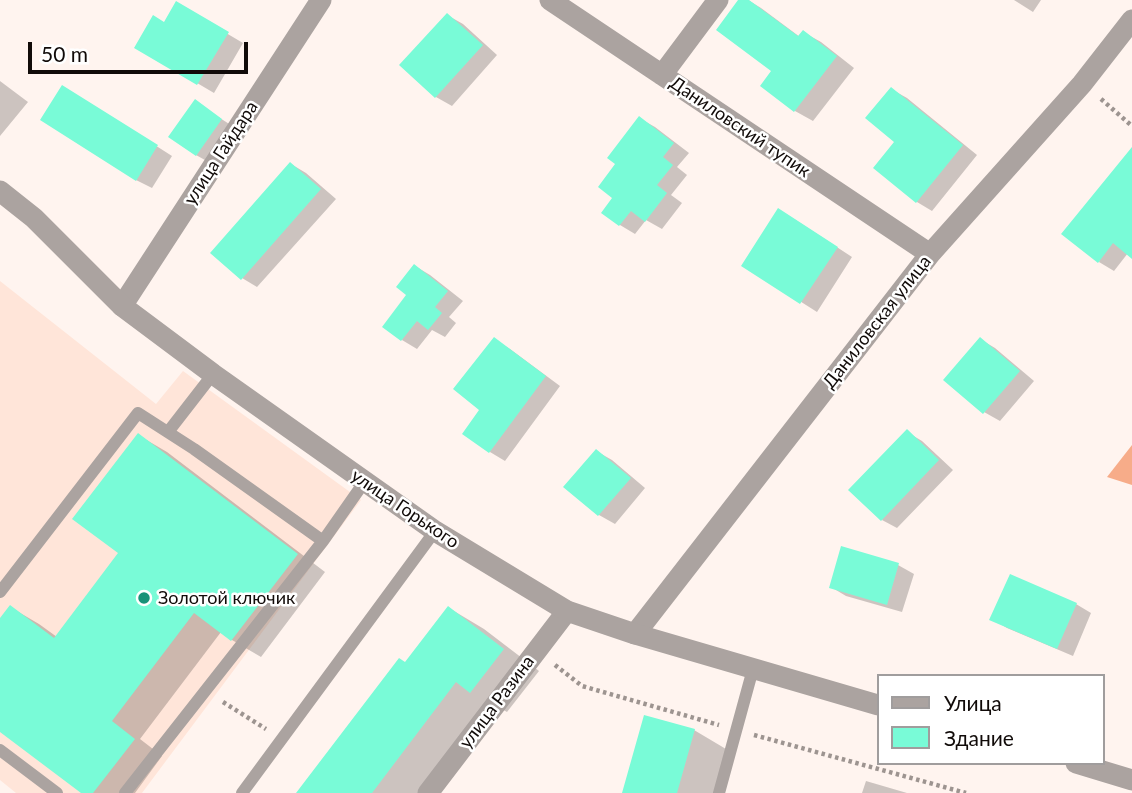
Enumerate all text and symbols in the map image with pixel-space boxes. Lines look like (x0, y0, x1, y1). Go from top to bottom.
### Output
scale bar (32, 28, 252, 72)
text: 50 m (41, 41, 88, 66)
street label: Даниловский тупик (666, 72, 814, 182)
street label: улица Гайдара (179, 97, 263, 209)
street label: Даниловская улица (818, 251, 936, 393)
street label: улица Горького (347, 465, 463, 553)
place label: Золотой ключик (158, 587, 295, 609)
marker: Золотой ключик (136, 590, 152, 606)
street label: улица Разина (455, 651, 539, 753)
legend (876, 674, 1104, 765)
text: Улица (944, 690, 1002, 715)
text: Здание (944, 725, 1014, 750)

